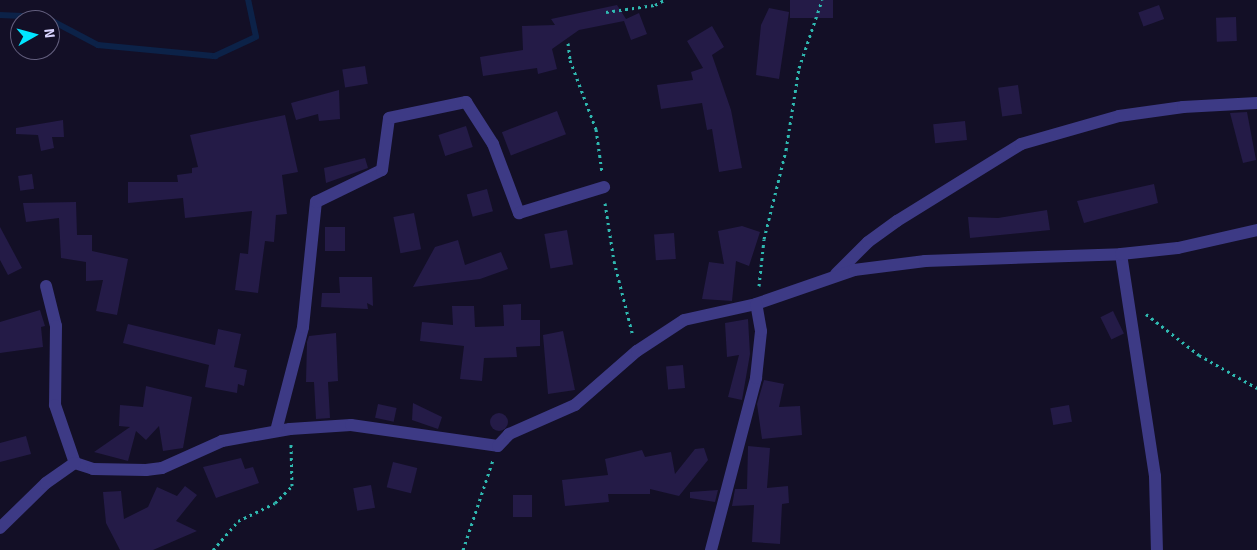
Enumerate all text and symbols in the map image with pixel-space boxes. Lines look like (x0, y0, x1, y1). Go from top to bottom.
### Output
north arrow (10, 10, 60, 60)
text: N (40, 27, 58, 39)

